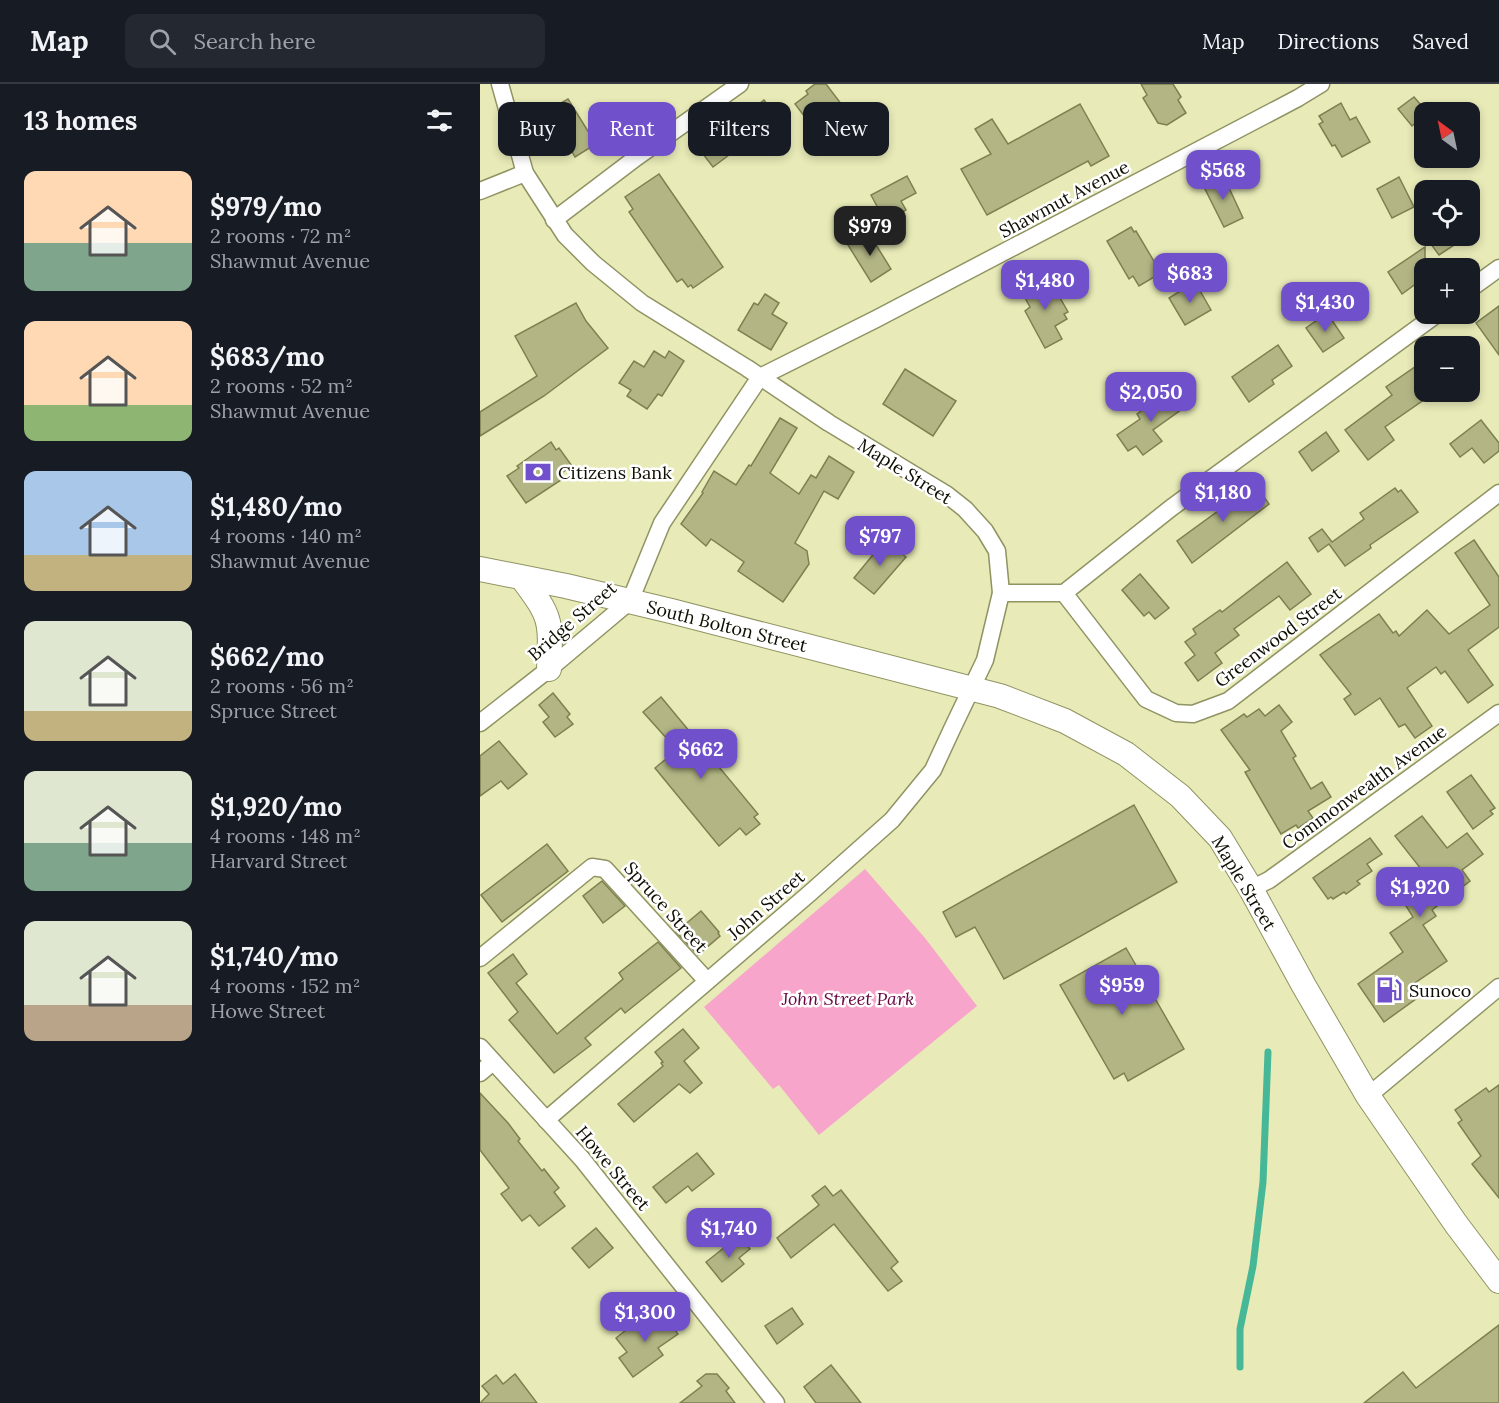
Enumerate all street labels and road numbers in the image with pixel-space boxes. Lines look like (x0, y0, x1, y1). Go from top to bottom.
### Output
street label: Shawmut Avenue (995, 155, 1133, 243)
street label: Maple Street (854, 433, 956, 509)
street label: Bridge Street (523, 576, 621, 666)
street label: Greenwood Street (1210, 582, 1346, 692)
street label: South Bolton Street (644, 595, 810, 657)
street label: Commonwealth Avenue (1277, 719, 1451, 855)
street label: Maple Street (1207, 831, 1281, 935)
street label: Spruce Street (619, 857, 713, 957)
street label: John Street (722, 865, 809, 945)
street label: Howe Street (571, 1121, 655, 1215)

